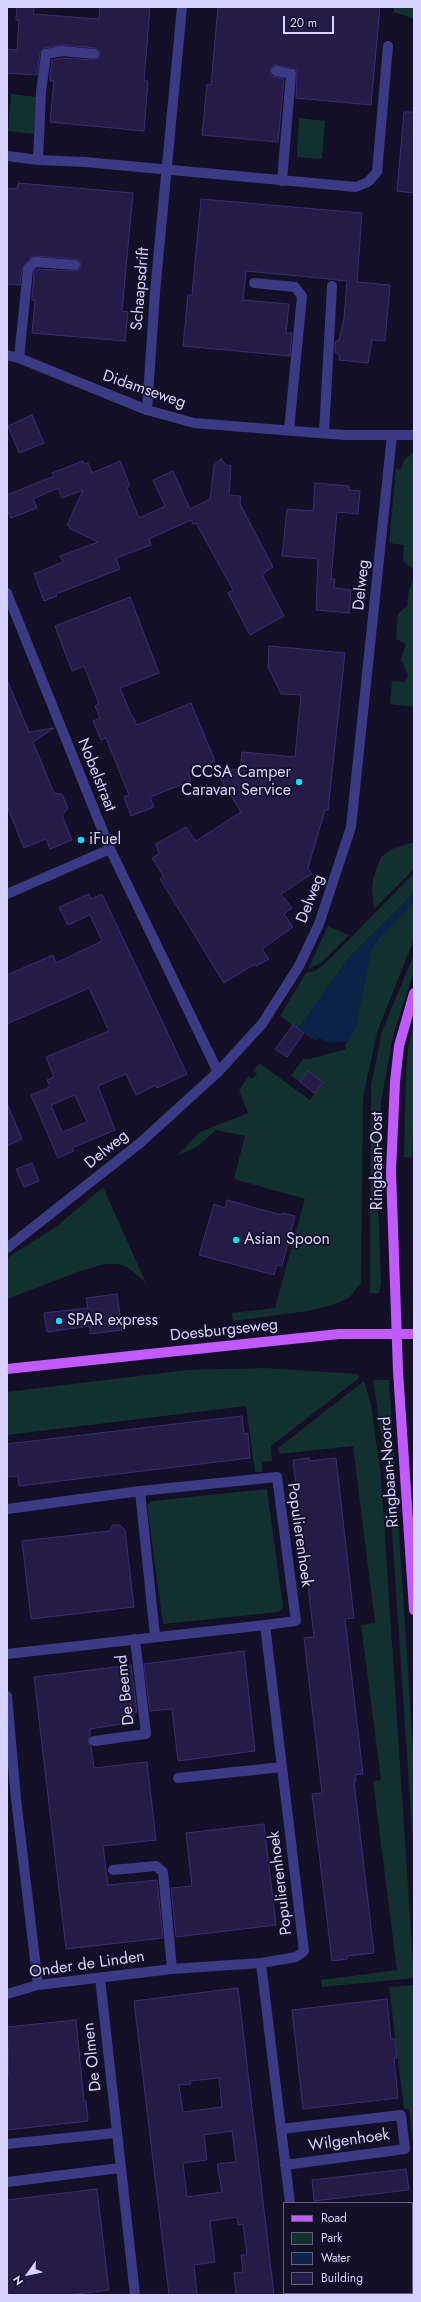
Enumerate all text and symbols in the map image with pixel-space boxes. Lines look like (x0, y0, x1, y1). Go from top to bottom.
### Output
scale bar (285, 8, 336, 34)
text: 20 m (290, 14, 317, 32)
street label: Schaapsdrift (128, 247, 154, 331)
street label: Didamseweg (100, 367, 188, 413)
street label: Delweg (350, 559, 374, 611)
street label: Nobelstraat (73, 736, 119, 814)
place label: CCSA Camper Caravan Service (181, 763, 291, 801)
marker: CCSA Camper Caravan Service (294, 777, 304, 787)
place label: iFuel (89, 830, 121, 850)
marker: iFuel (76, 835, 86, 845)
street label: Delweg (293, 872, 329, 926)
street label: Ringbaan-Oost (368, 1112, 388, 1210)
street label: Delweg (81, 1127, 133, 1173)
place label: Asian Spoon (244, 1230, 330, 1250)
marker: Asian Spoon (231, 1235, 241, 1245)
place label: SPAR express (67, 1311, 158, 1331)
marker: SPAR express (54, 1316, 64, 1326)
street label: Doesburgseweg (169, 1316, 279, 1346)
street label: Ringbaan-Noord (377, 1416, 403, 1528)
street label: Populierenhoek (282, 1482, 316, 1588)
street label: De Beemd (113, 1654, 139, 1726)
street label: Populierenhoek (265, 1830, 297, 1936)
street label: Onder de Linden (28, 1947, 146, 1983)
street label: De Olmen (80, 2022, 106, 2092)
street label: Wilgenhoek (307, 2126, 391, 2156)
legend (283, 2202, 413, 2294)
text: Road (321, 2209, 347, 2227)
text: Park (321, 2229, 342, 2247)
text: Water (321, 2249, 351, 2267)
north arrow (8, 2254, 48, 2294)
text: Building (321, 2269, 363, 2287)
text: N (9, 2273, 27, 2289)

